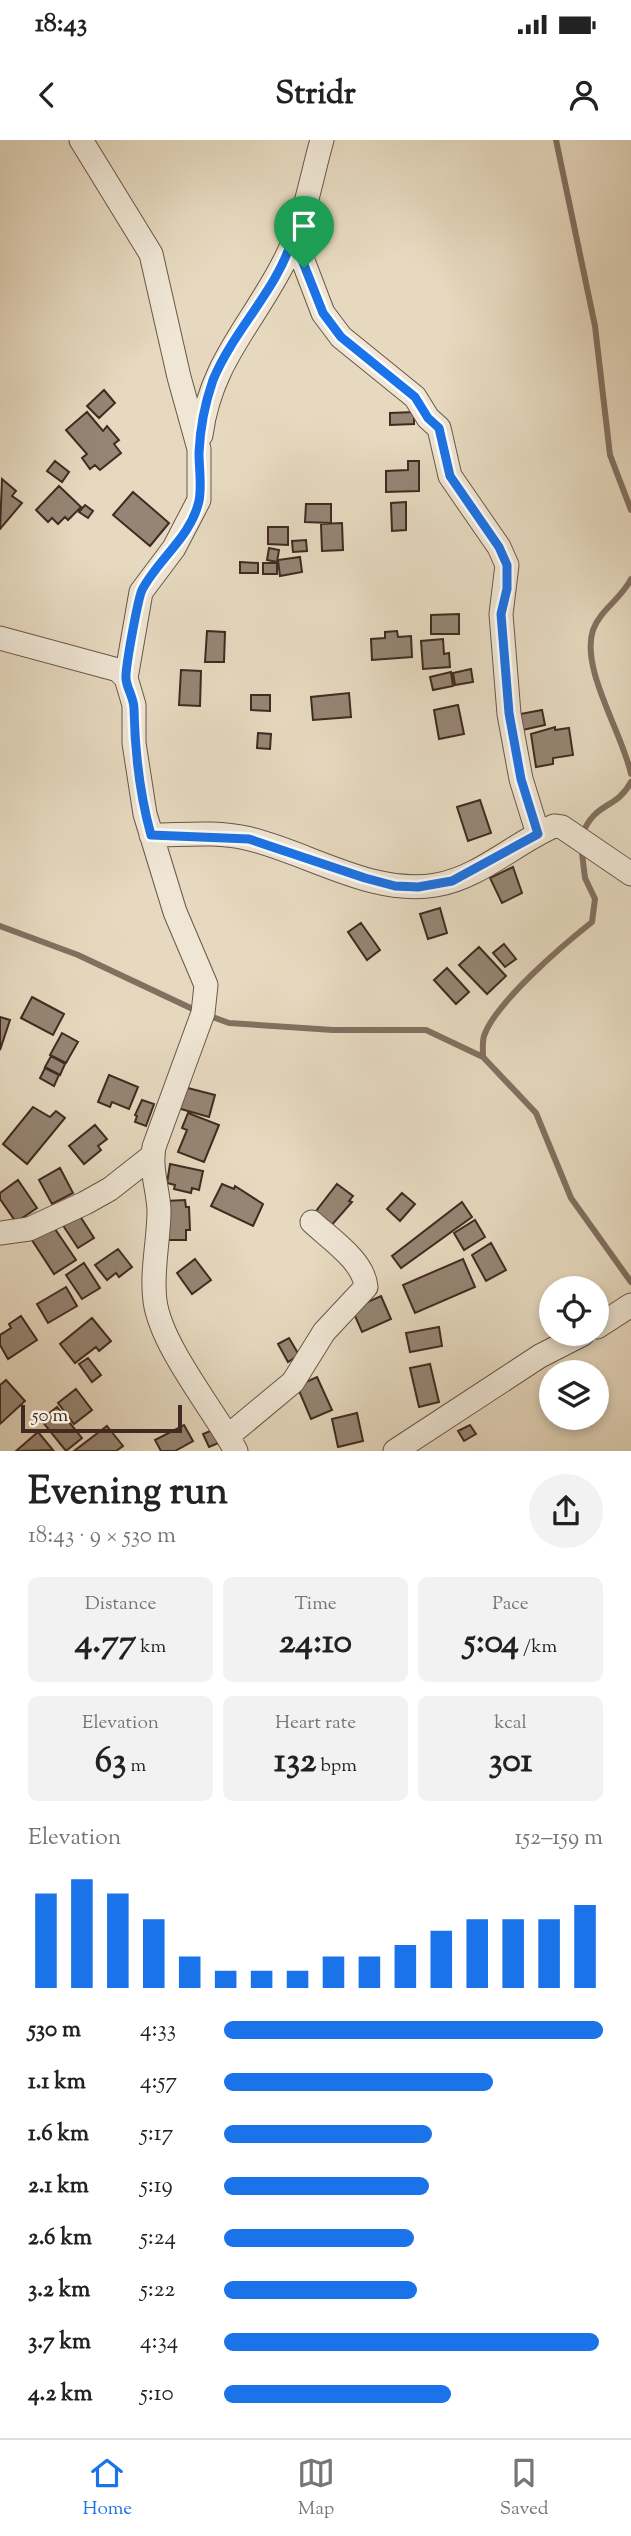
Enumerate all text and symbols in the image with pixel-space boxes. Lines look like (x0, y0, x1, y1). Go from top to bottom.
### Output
text: 18:43 (35, 6, 87, 43)
text: Stridr (275, 72, 356, 118)
icon: back (28, 76, 66, 114)
icon: person (565, 76, 603, 114)
pin (274, 196, 334, 268)
icon: arrive (285, 207, 323, 245)
map controls (539, 1276, 609, 1430)
button: locate (539, 1276, 609, 1346)
button: layers (539, 1360, 609, 1430)
scale bar (21, 1402, 182, 1434)
text: 50 m (32, 1403, 68, 1430)
text: Evening run (28, 1467, 228, 1521)
button: share (529, 1474, 603, 1548)
text: 18:43 · 9 × 530 m (28, 1520, 176, 1553)
text: Distance (85, 1591, 156, 1618)
text: Time (294, 1591, 337, 1618)
text: Pace (492, 1591, 529, 1618)
text: 4.77 (75, 1618, 136, 1669)
text: 24:10 (279, 1618, 352, 1669)
text: 5:04 (464, 1618, 519, 1669)
text: km (136, 1634, 166, 1661)
text: /km (519, 1634, 557, 1661)
text: Elevation (82, 1710, 159, 1737)
text: Heart rate (275, 1710, 356, 1737)
text: kcal (494, 1710, 527, 1737)
text: 63 (95, 1737, 126, 1788)
text: 132 (274, 1737, 316, 1788)
text: 301 (489, 1737, 532, 1788)
text: m (126, 1753, 146, 1780)
text: bpm (316, 1753, 357, 1780)
text: Elevation (28, 1822, 121, 1855)
text: 152–159 m (514, 1822, 603, 1855)
text: 530 m (28, 2014, 81, 2047)
text: 4:33 (140, 2014, 176, 2047)
text: 1.1 km (28, 2066, 86, 2099)
text: 4:57 (140, 2066, 177, 2099)
text: 1.6 km (28, 2118, 89, 2151)
text: 5:17 (140, 2118, 173, 2151)
text: 2.1 km (28, 2170, 89, 2203)
text: 5:19 (140, 2170, 173, 2203)
text: 2.6 km (28, 2222, 92, 2255)
text: 5:24 (140, 2222, 176, 2255)
text: 3.2 km (28, 2274, 90, 2307)
text: 5:22 (140, 2274, 175, 2307)
text: 3.7 km (28, 2326, 91, 2359)
text: 4:34 (140, 2326, 178, 2359)
text: 4.2 km (28, 2378, 93, 2411)
text: 5:10 (140, 2378, 174, 2411)
tab: Home (82, 2454, 132, 2523)
tab: Map (297, 2454, 335, 2523)
tab: Saved (500, 2454, 549, 2523)

